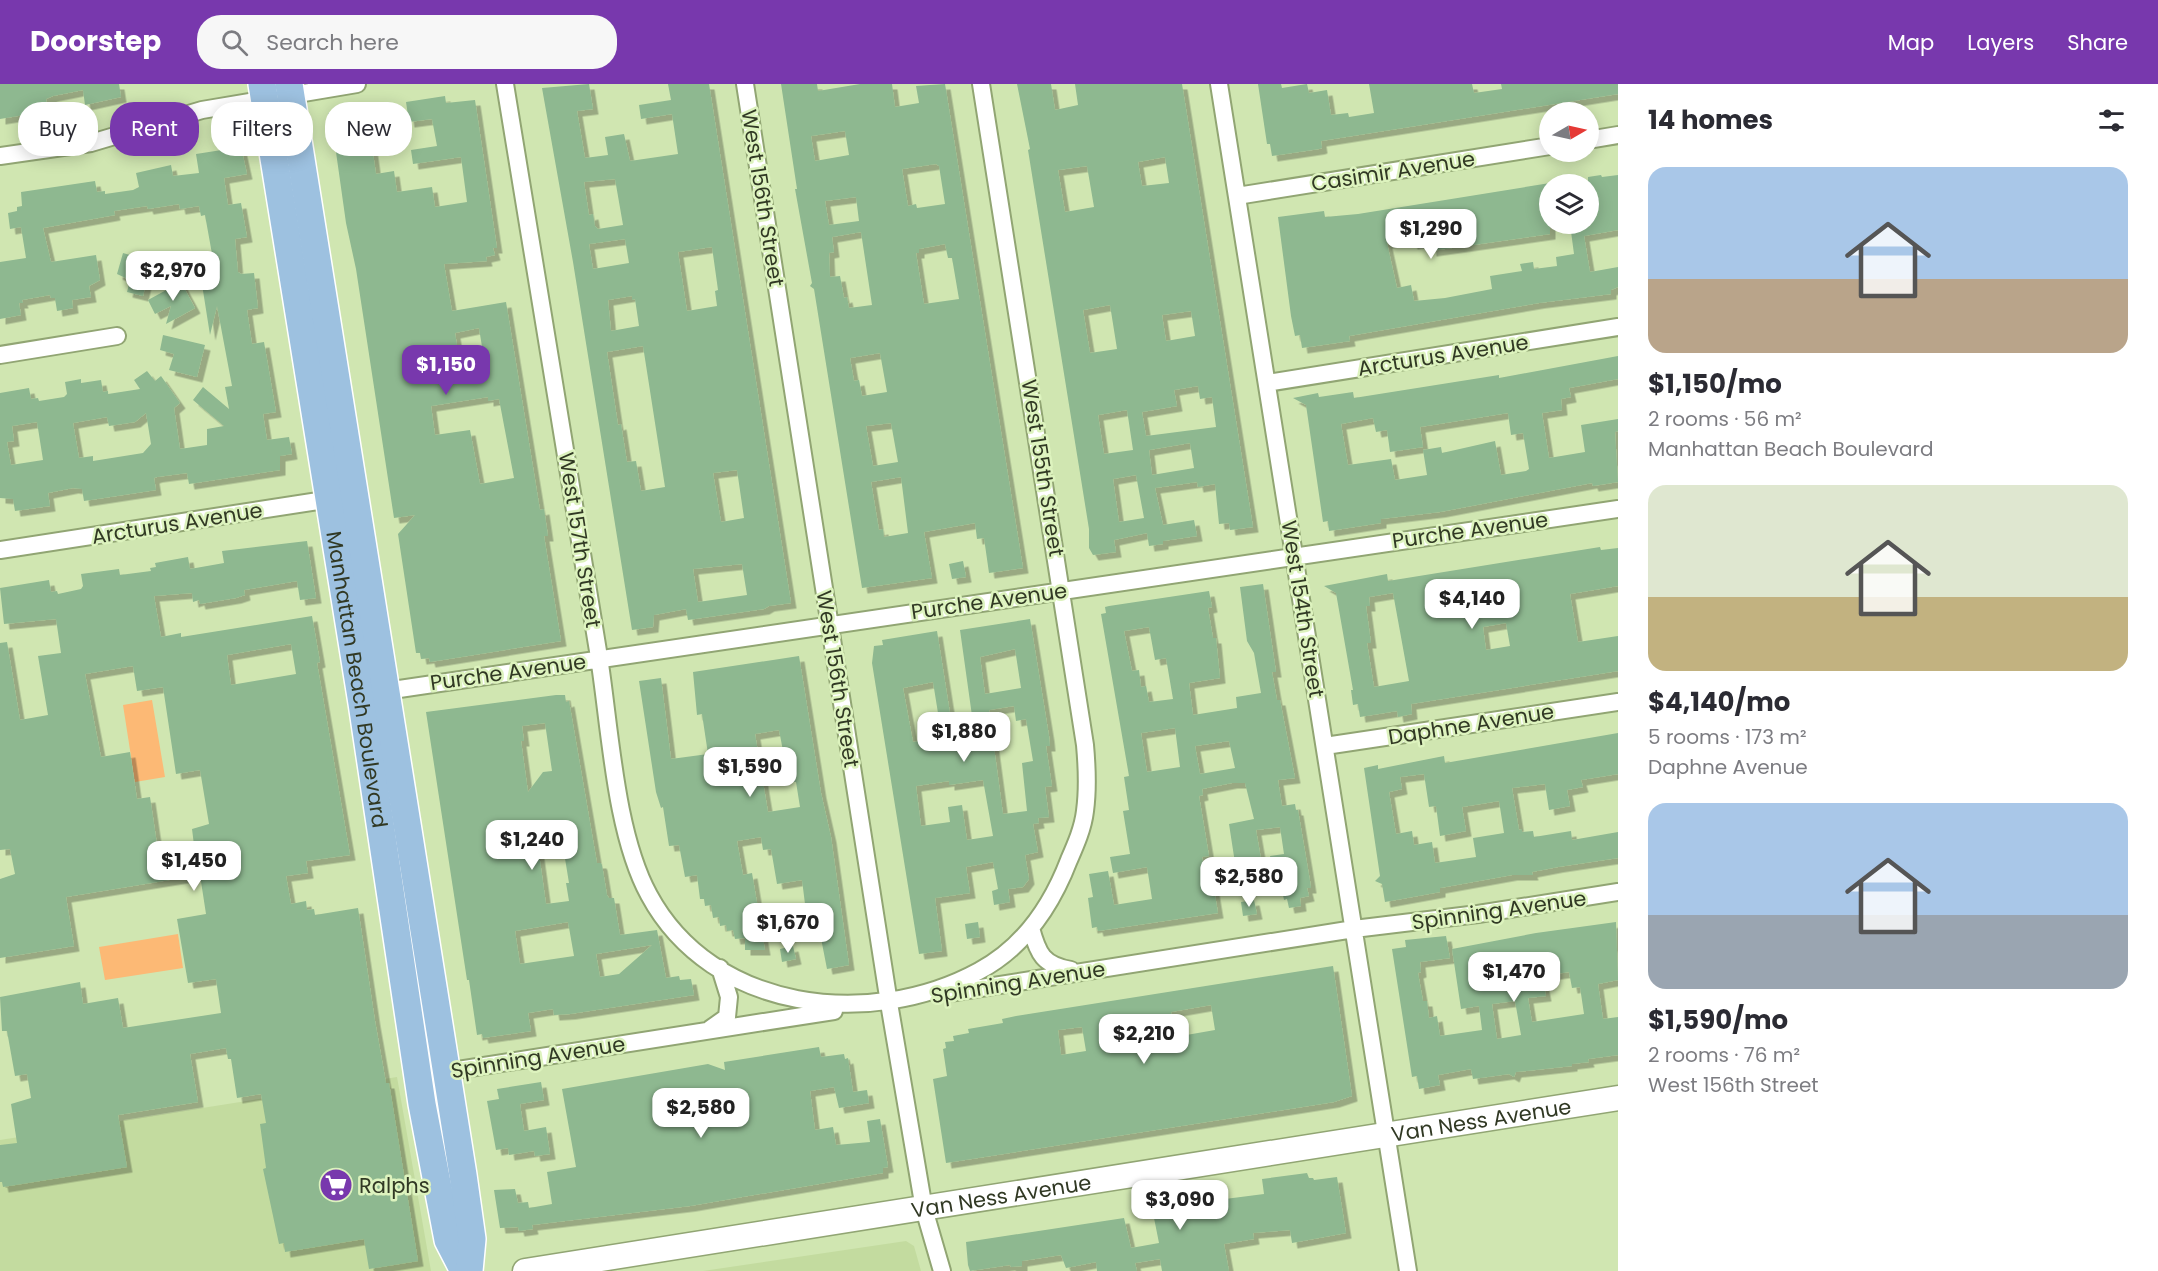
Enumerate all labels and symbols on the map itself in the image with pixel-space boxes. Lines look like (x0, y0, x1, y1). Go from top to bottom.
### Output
north arrow (1539, 102, 1599, 162)
street label: West 156th Street (735, 107, 791, 289)
street label: Casimir Avenue (1309, 144, 1477, 198)
pin: $1,290 (1382, 209, 1480, 260)
pin: $2,970 (124, 251, 222, 302)
street label: Arcturus Avenue (1356, 327, 1530, 383)
pin: $1,150 (397, 345, 495, 396)
street label: West 155th Street (1015, 377, 1071, 559)
street label: West 157th Street (552, 450, 608, 630)
street label: Arcturus Avenue (90, 495, 264, 551)
street label: Purche Avenue (1390, 505, 1550, 555)
street label: West 154th Street (1275, 518, 1331, 700)
street label: Manhattan Beach Boulevard (320, 529, 395, 830)
street label: Purche Avenue (909, 576, 1069, 626)
pin: $4,140 (1423, 579, 1521, 630)
street label: West 156th Street (810, 588, 866, 770)
street label: Purche Avenue (428, 647, 588, 697)
street label: Daphne Avenue (1386, 697, 1556, 751)
pin: $1,880 (915, 712, 1013, 763)
pin: $1,590 (701, 747, 799, 798)
pin: $1,240 (483, 820, 581, 871)
pin: $1,450 (145, 841, 243, 892)
pin: $2,580 (1200, 857, 1298, 908)
street label: Spinning Avenue (1410, 883, 1588, 937)
pin: $1,670 (739, 903, 837, 954)
pin: $1,470 (1465, 952, 1563, 1003)
street label: Spinning Avenue (929, 954, 1107, 1010)
pin: $2,210 (1095, 1014, 1193, 1065)
street label: Spinning Avenue (449, 1029, 627, 1085)
pin: $2,580 (652, 1088, 750, 1139)
street label: Van Ness Avenue (1389, 1091, 1573, 1148)
supermarket icon: Ralphs (318, 1167, 354, 1203)
street label: Van Ness Avenue (909, 1167, 1093, 1224)
place label: Ralphs (359, 1171, 430, 1200)
pin: $3,090 (1131, 1180, 1229, 1231)

